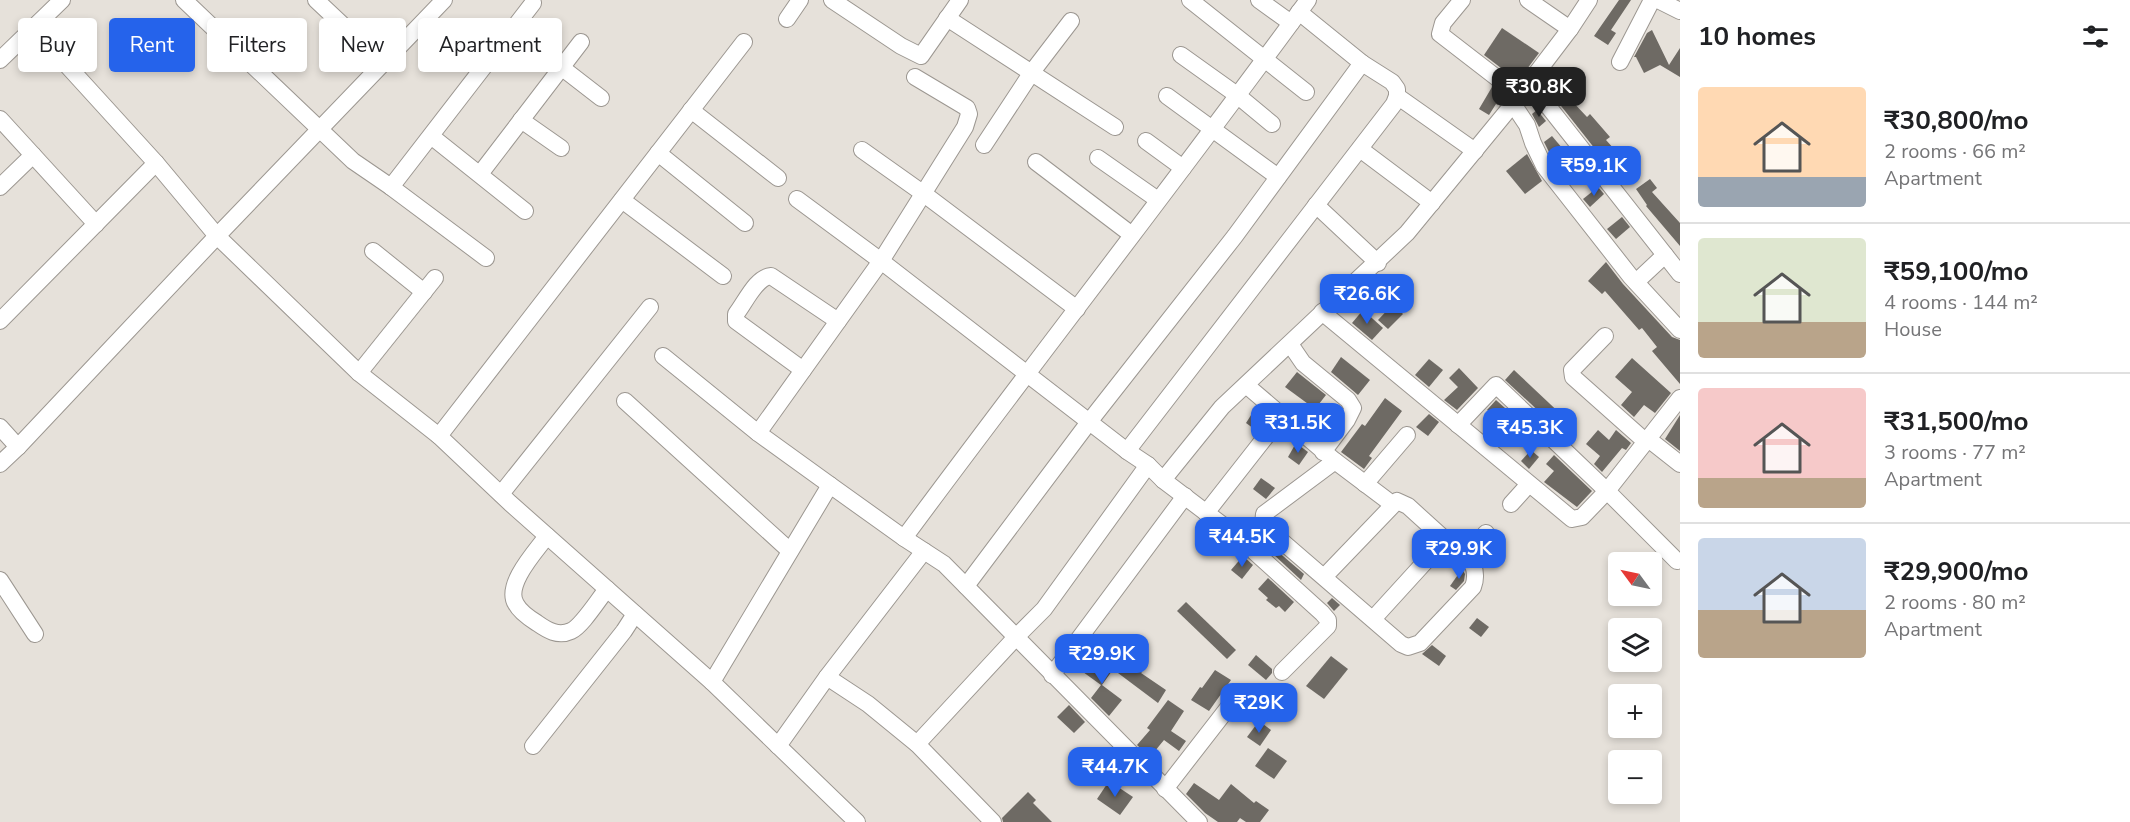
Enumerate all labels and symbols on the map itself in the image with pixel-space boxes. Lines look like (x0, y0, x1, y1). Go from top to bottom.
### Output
pin: ₹30.8K (1490, 67, 1588, 118)
pin: ₹59.1K (1545, 146, 1643, 197)
pin: ₹26.6K (1318, 274, 1416, 325)
pin: ₹31.5K (1249, 403, 1347, 454)
pin: ₹45.3K (1481, 408, 1579, 459)
pin: ₹44.5K (1193, 517, 1291, 568)
pin: ₹29.9K (1410, 529, 1508, 580)
north arrow (1608, 552, 1662, 606)
pin: ₹29.9K (1053, 634, 1151, 685)
pin: ₹29K (1223, 683, 1295, 734)
pin: ₹44.7K (1066, 747, 1164, 798)

